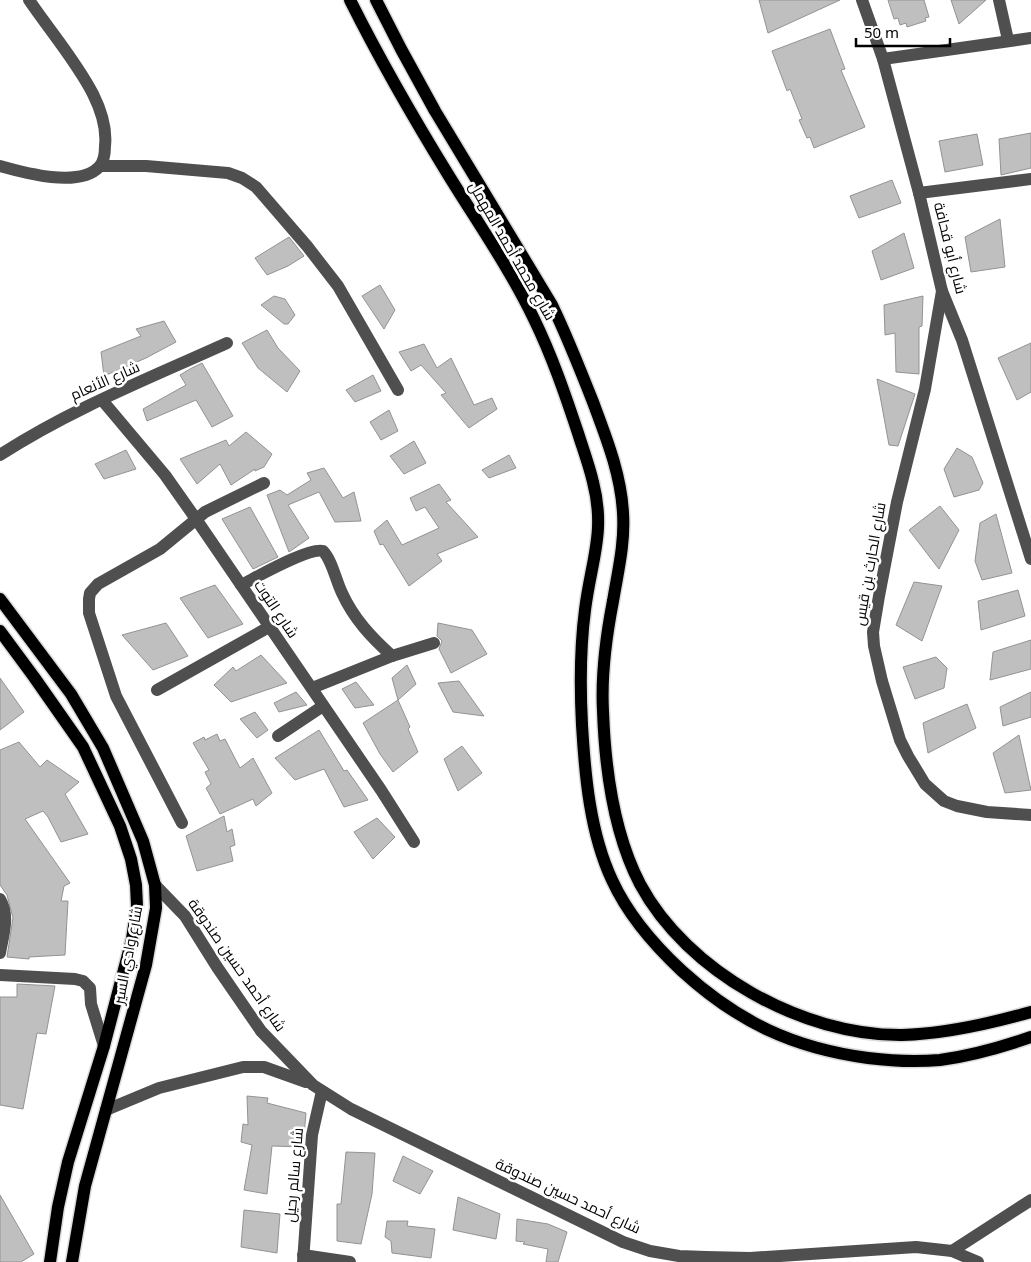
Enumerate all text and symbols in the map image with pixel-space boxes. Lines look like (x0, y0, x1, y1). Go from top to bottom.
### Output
scale bar (856, 15, 950, 47)
text: 50 m (864, 22, 899, 42)
street label: شارع محمد أحمد المهمل (463, 178, 561, 324)
street label: شارع أبو قحافة (928, 200, 972, 296)
street label: شارع الأنعام (67, 356, 143, 406)
street label: شارع الحارث بن قيس (848, 501, 892, 627)
street label: شارع التوت (248, 575, 304, 643)
street label: شارع أحمد حسين صندوقة (183, 894, 291, 1036)
street label: شارع وادي السير (107, 904, 149, 1007)
street label: شارع سالم رحيل (279, 1127, 309, 1223)
street label: شارع أحمد حسين صندوقة (492, 1153, 644, 1239)

